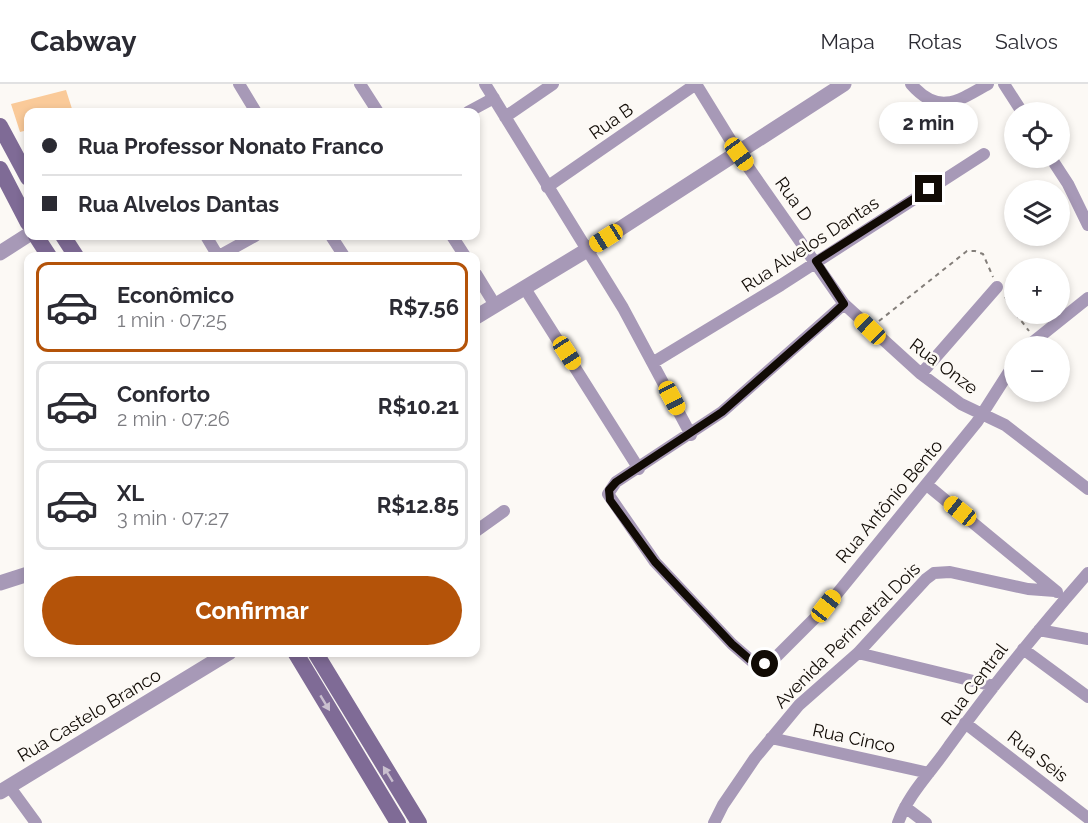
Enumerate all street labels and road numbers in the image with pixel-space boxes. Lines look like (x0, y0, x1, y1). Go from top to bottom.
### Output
street label: Rua B (585, 98, 637, 144)
street label: Rua D (771, 173, 817, 225)
street label: Rua Alvelos Dantas (738, 192, 883, 296)
street label: Rua Onze (906, 334, 983, 399)
street label: Rua Antônio Bento (831, 435, 947, 567)
street label: Avenida Perimetral Dois (770, 558, 924, 712)
street label: Rua Central (936, 639, 1012, 729)
street label: Rua Castelo Branco (14, 664, 165, 766)
street label: Rua Cinco (811, 719, 898, 757)
street label: Rua Seis (1004, 726, 1073, 786)

